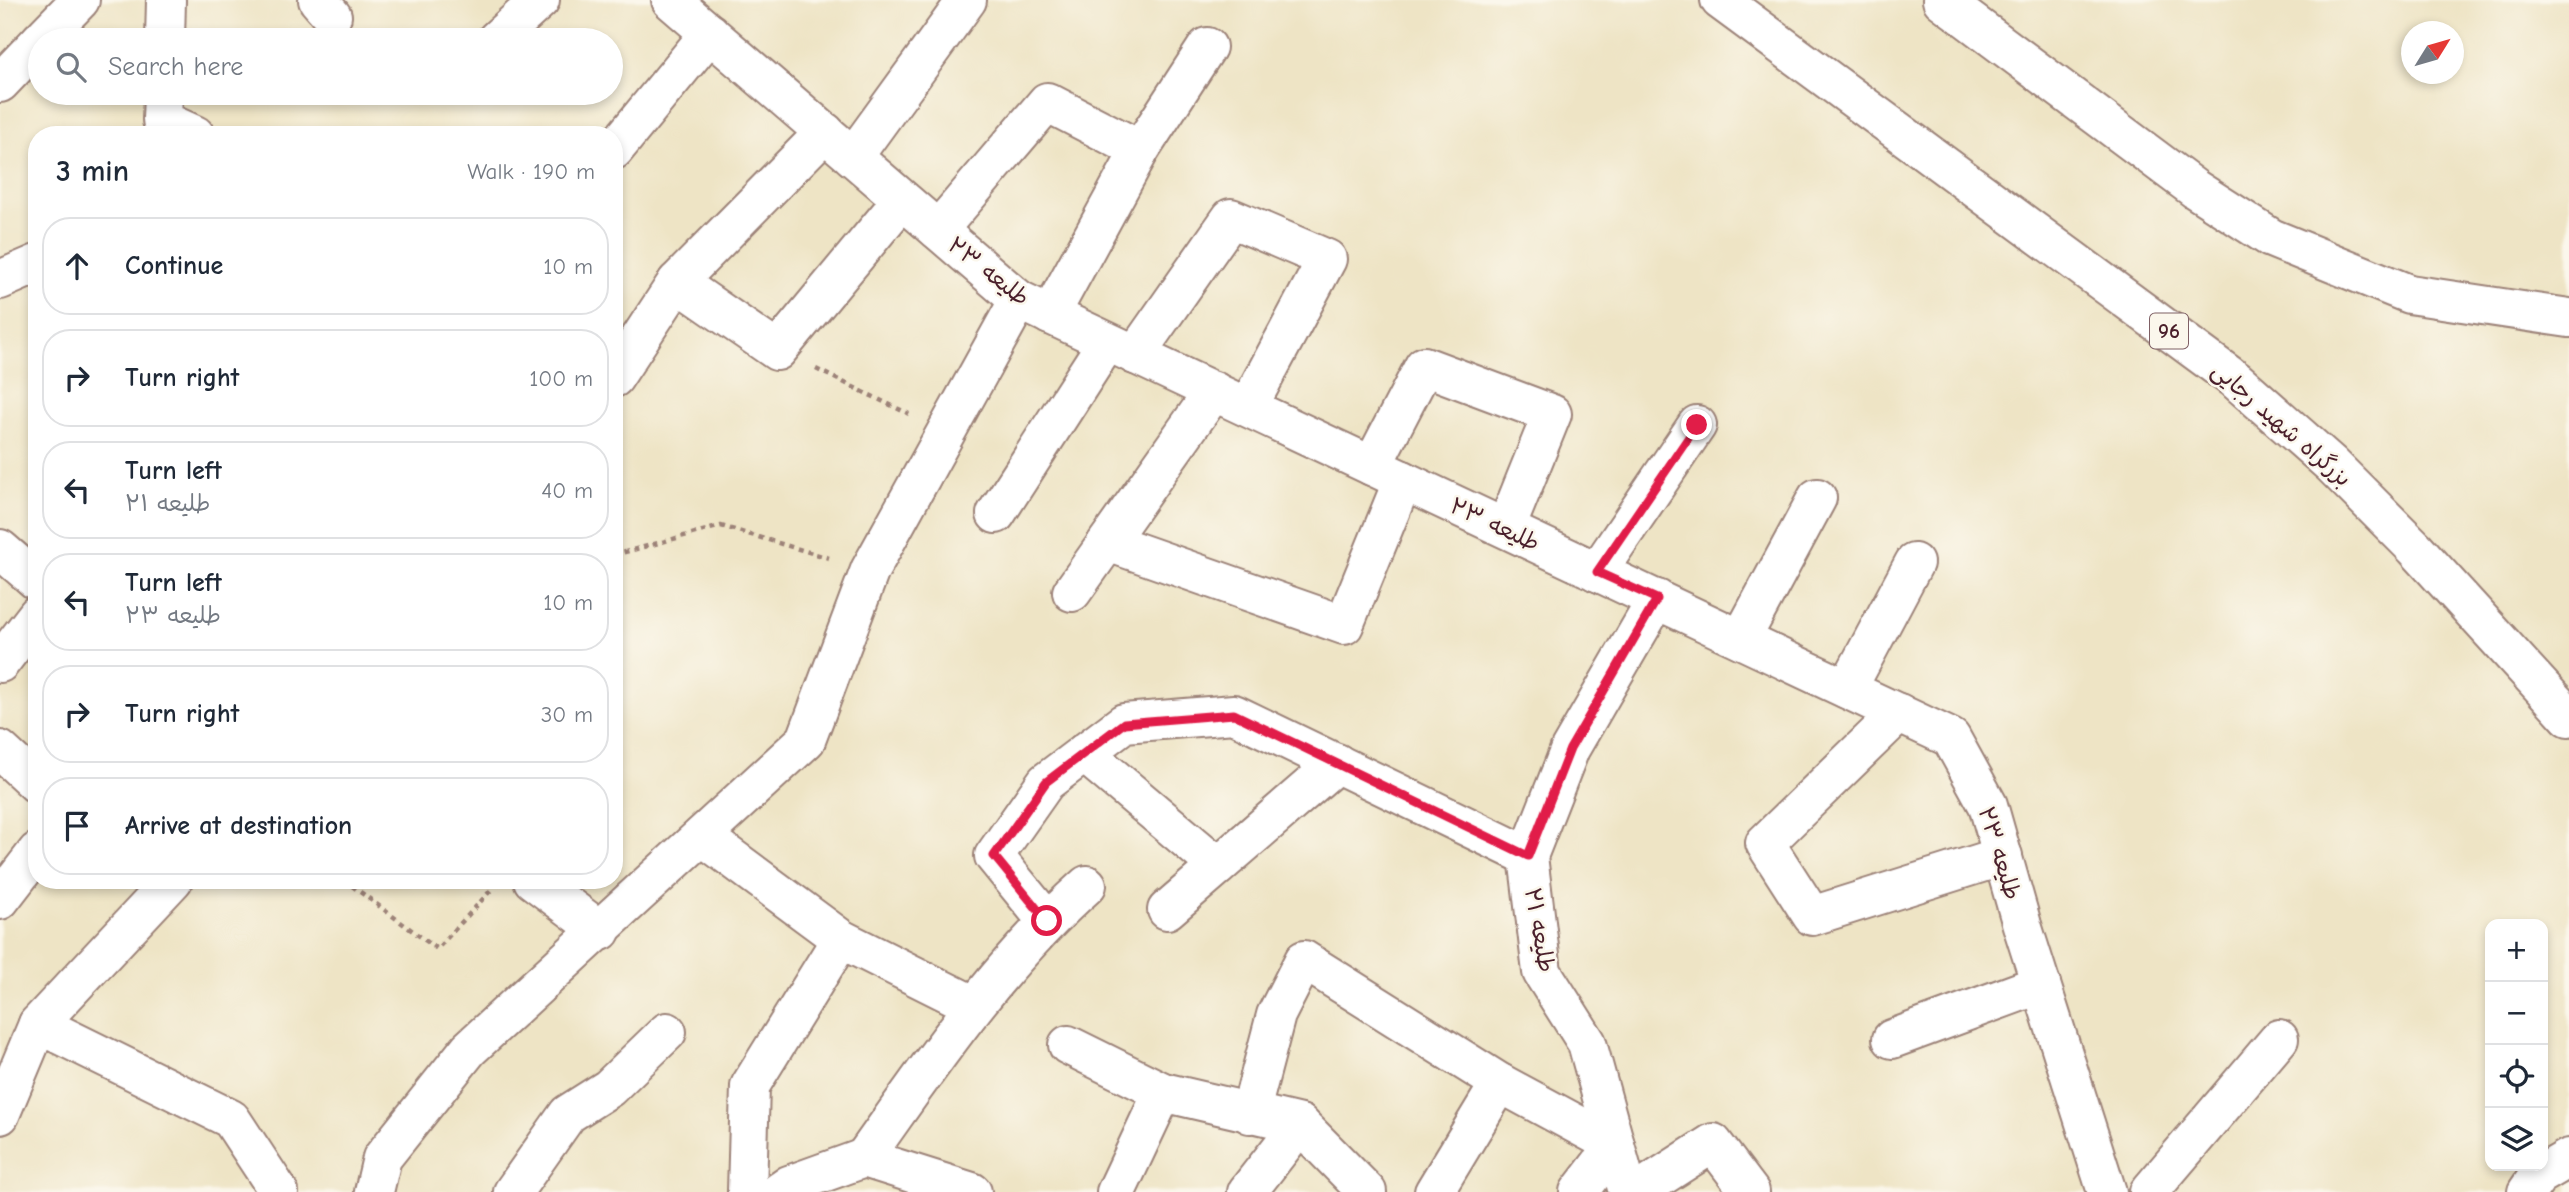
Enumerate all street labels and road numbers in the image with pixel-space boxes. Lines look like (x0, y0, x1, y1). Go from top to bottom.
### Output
street label: طلیعه ۲۳ (943, 231, 1035, 312)
road number: 96 (2150, 314, 2188, 348)
street label: بزرگراه شهید رجایی (2206, 356, 2357, 493)
street label: طلیعه ۲۳ (1446, 492, 1544, 557)
street label: طلیعه ۲۳ (1973, 803, 2026, 903)
street label: طلیعه ۲۱ (1519, 886, 1560, 974)

